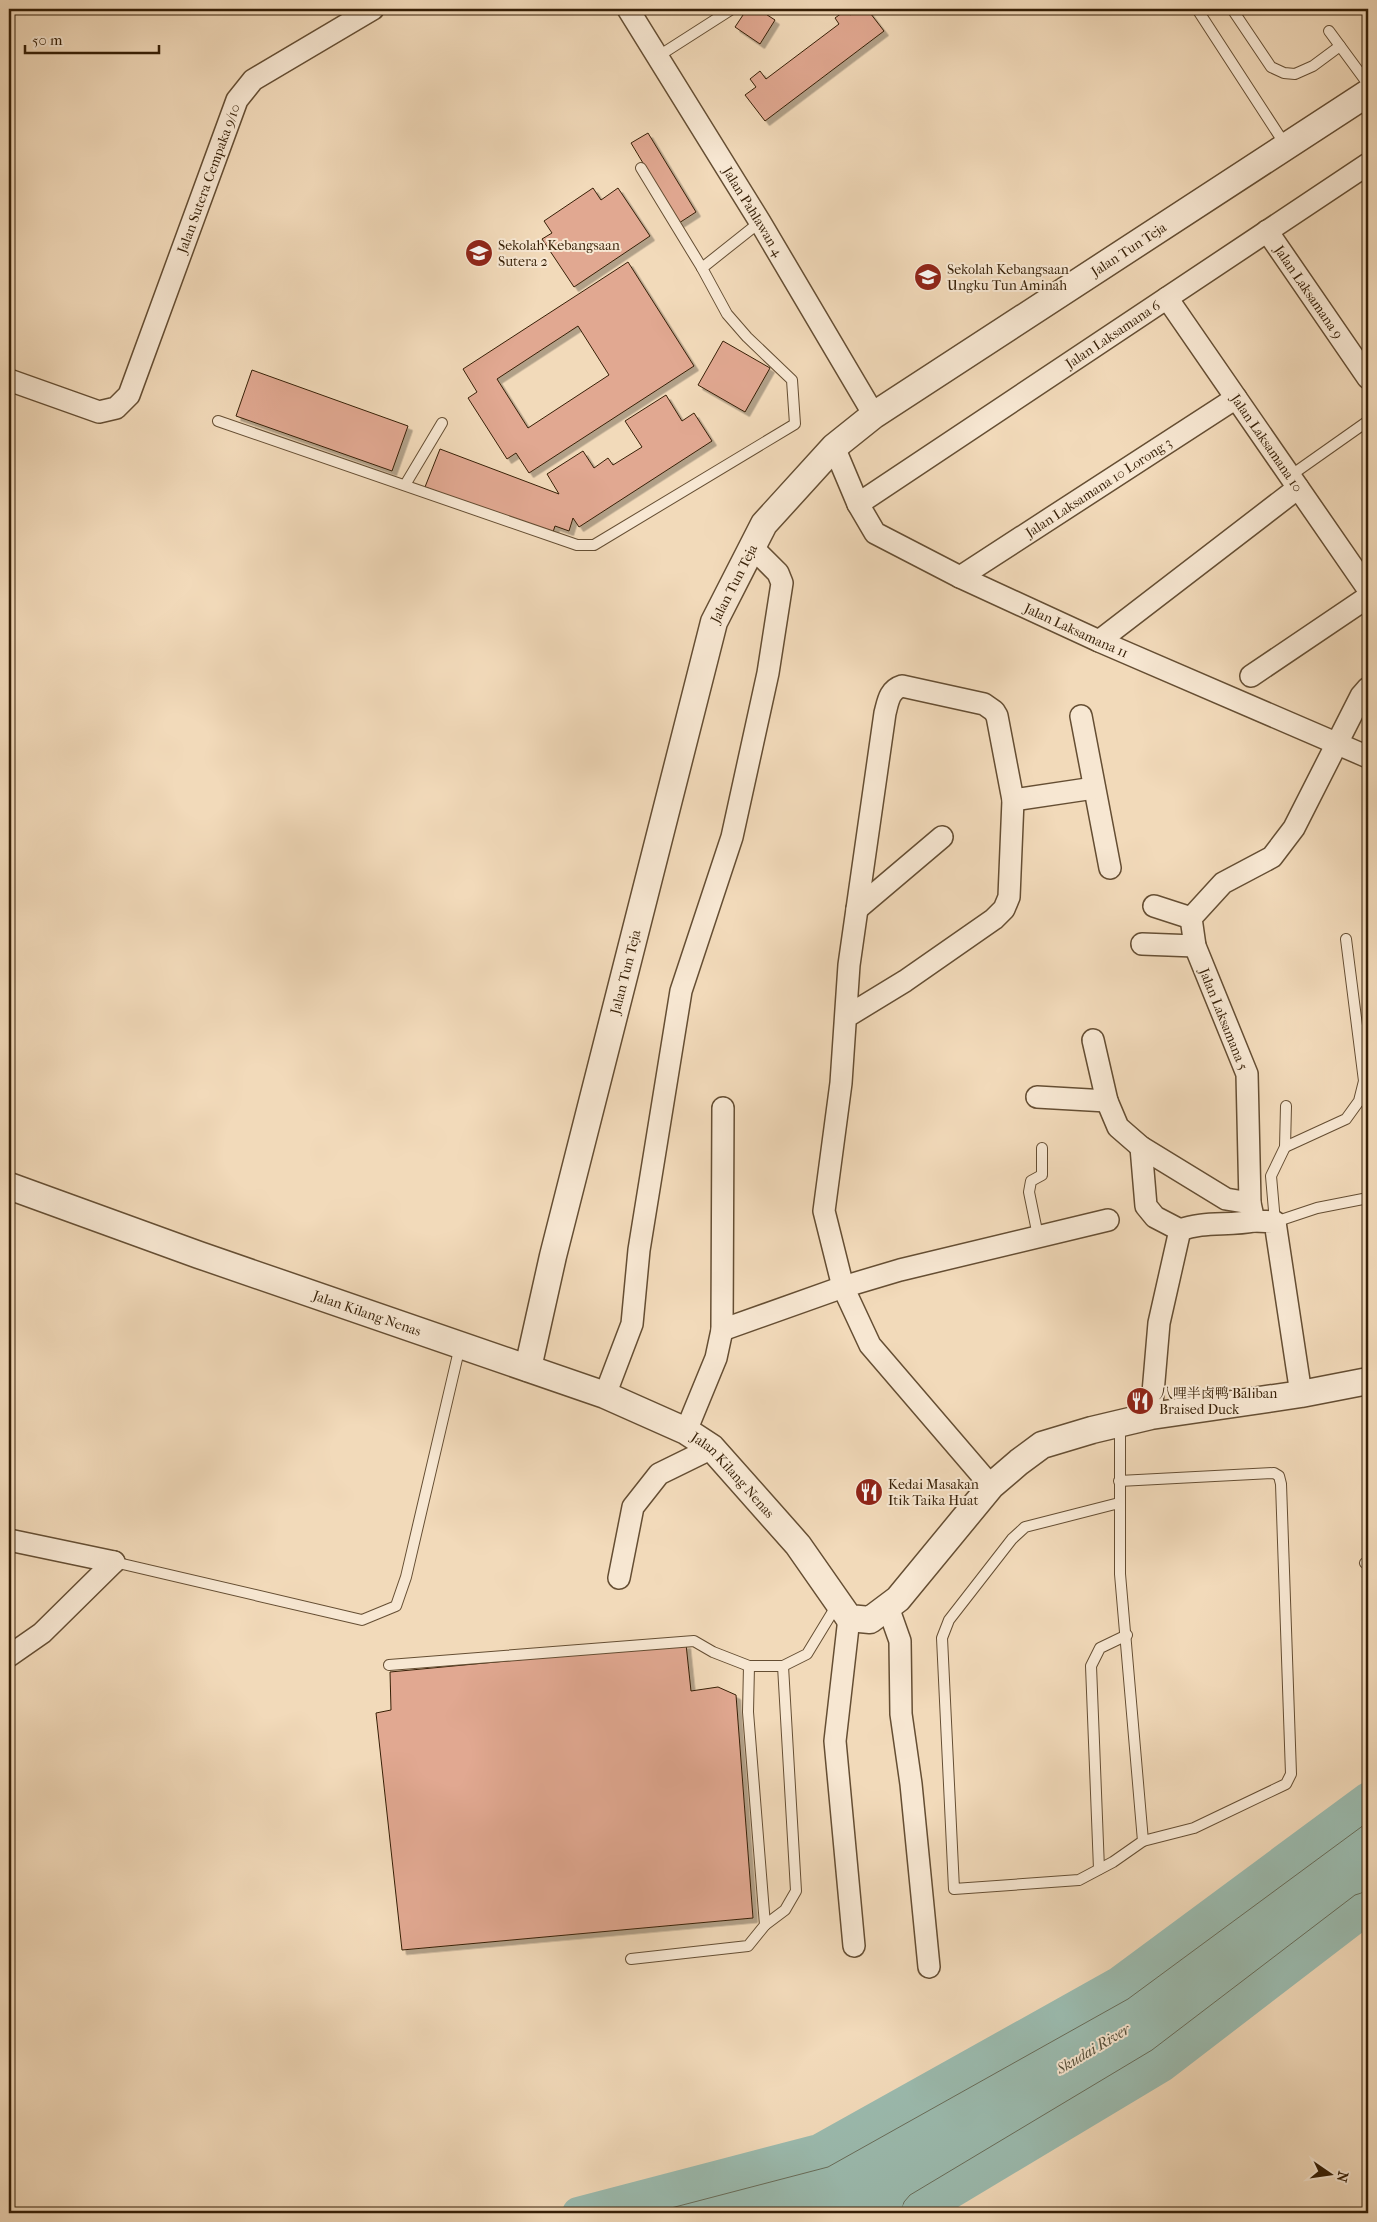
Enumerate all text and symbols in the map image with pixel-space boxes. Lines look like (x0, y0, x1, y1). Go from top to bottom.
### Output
scale bar (25, 22, 159, 54)
text: 50 m (32, 31, 63, 49)
street label: Jalan Sutera Cempaka 9/10 (173, 102, 244, 256)
street label: Jalan Pahlawan 4 (718, 163, 787, 260)
street label: Jalan Tun Teja (1087, 219, 1170, 281)
place label: Sekolah Kebangsaan Sutera 2 (498, 237, 620, 270)
school or university icon: Sekolah Kebangsaan Sutera 2 (464, 238, 494, 268)
street label: Jalan Laksamana 9 (1270, 241, 1347, 342)
place label: Sekolah Kebangsaan Ungku Tun Aminah (947, 261, 1069, 294)
school or university icon: Sekolah Kebangsaan Ungku Tun Aminah (913, 262, 943, 292)
street label: Jalan Laksamana 6 (1062, 297, 1164, 373)
street label: Jalan Laksamana 10 (1226, 390, 1306, 495)
street label: Jalan Laksamana 10 Lorong 3 (1021, 434, 1175, 542)
street label: Jalan Tun Teja (706, 541, 761, 627)
street label: Jalan Laksamana 11 (1020, 599, 1131, 662)
street label: Jalan Tun Teja (607, 927, 645, 1017)
street label: Jalan Laksamana 5 (1195, 965, 1252, 1073)
street label: Jalan Kilang Nenas (310, 1287, 423, 1340)
place label: 八哩半卤鸭 Baliban Braised Duck (1159, 1385, 1277, 1418)
restaurant icon: 八哩半卤鸭 Baliban Braised Duck (1125, 1386, 1155, 1416)
street label: Jalan Kilang Nenas (687, 1428, 778, 1522)
place label: Kedai Masakan Itik Taika Huat (888, 1476, 979, 1509)
restaurant icon: Kedai Masakan Itik Taika Huat (854, 1477, 884, 1507)
water label: Skudai River (1052, 2019, 1134, 2078)
north arrow (1304, 2150, 1354, 2200)
text: N (1333, 2170, 1352, 2184)

